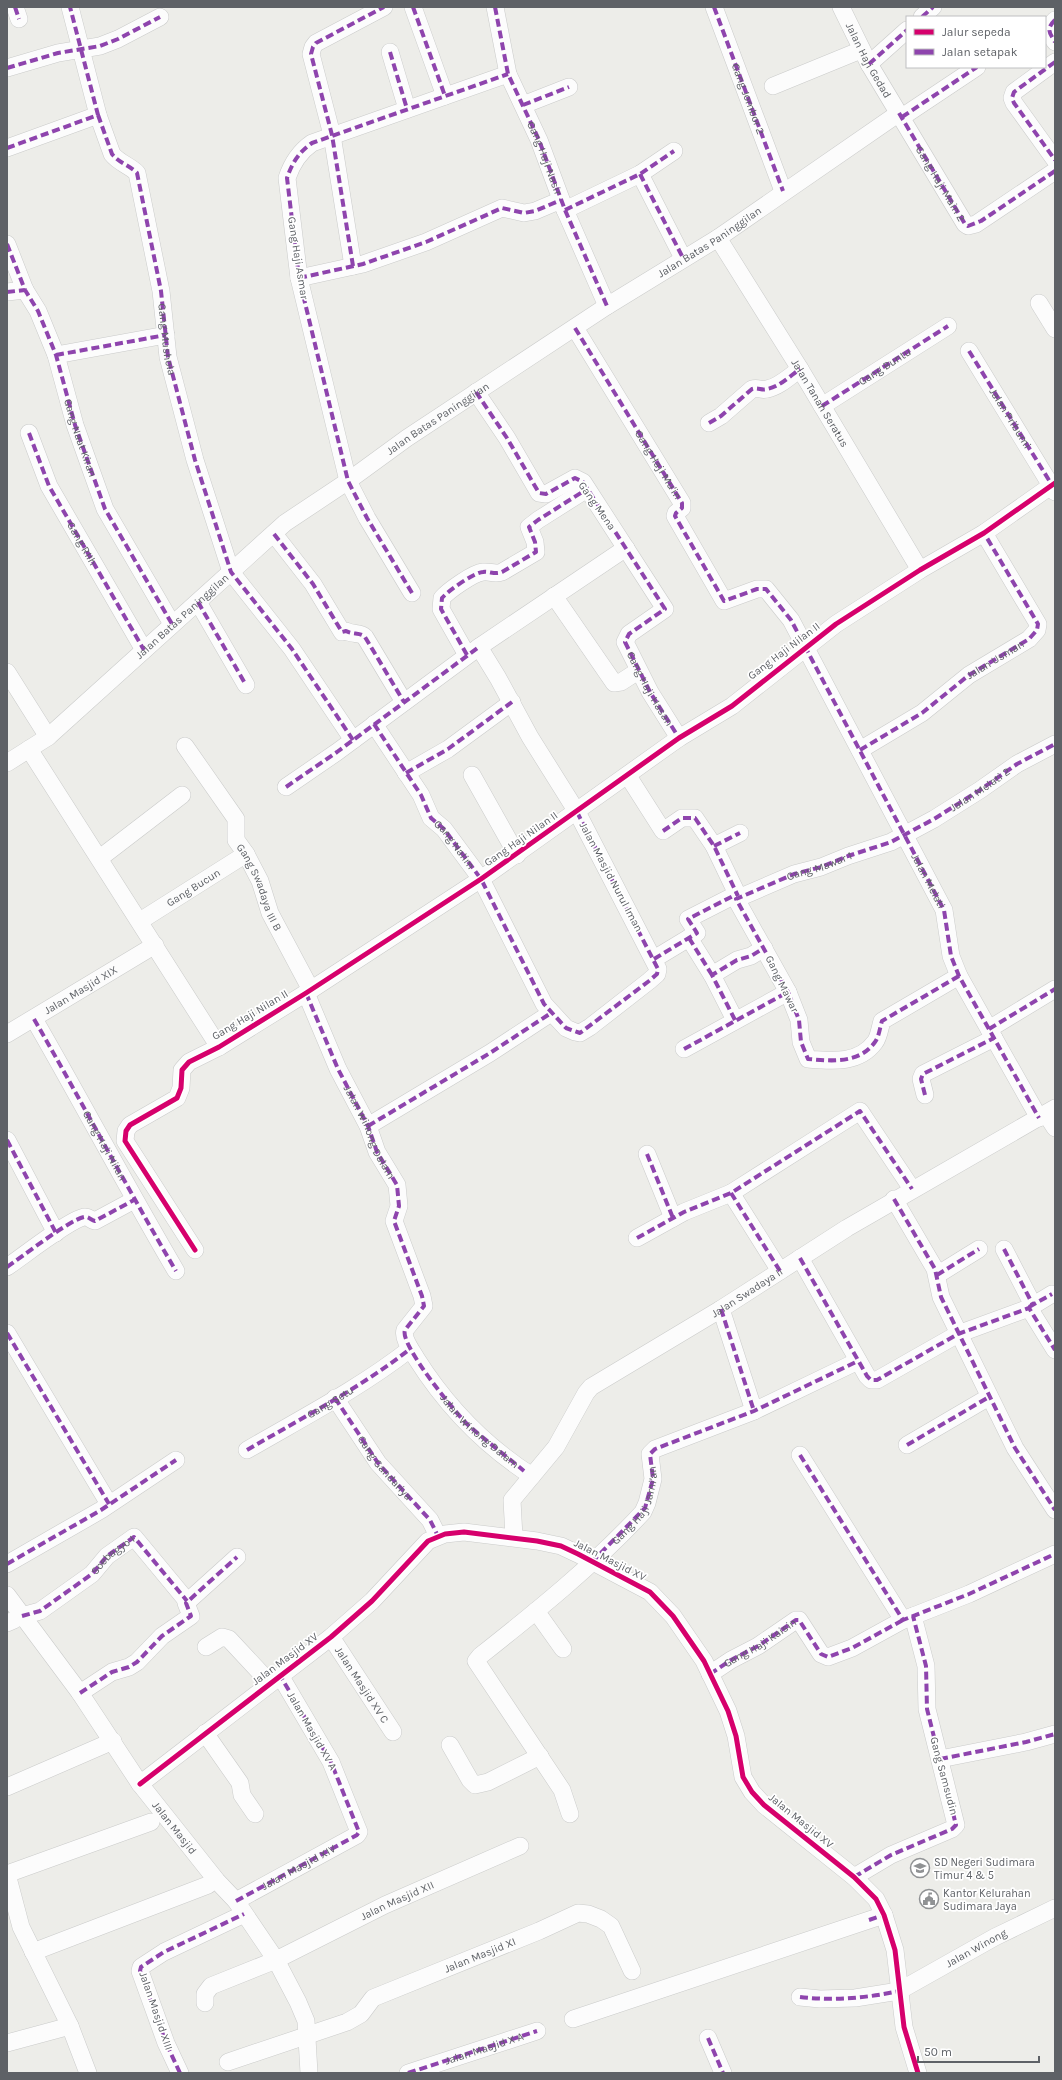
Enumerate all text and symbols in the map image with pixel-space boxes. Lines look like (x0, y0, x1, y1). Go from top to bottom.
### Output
legend (906, 16, 1046, 68)
street label: Jalan Haji Gedad (843, 20, 894, 100)
text: Jalur sepeda (942, 25, 1011, 39)
text: Jalan setapak (942, 45, 1018, 59)
street label: Gang Jombor 2 (729, 61, 768, 136)
street label: Gang Haji Nasir (525, 119, 565, 197)
street label: Gang Haji Main 2 (913, 144, 968, 224)
street label: Jalan Batas Paninggilan (655, 204, 764, 280)
street label: Gang Haji Asmar (285, 216, 311, 300)
street label: Gang Mushola (156, 303, 179, 376)
street label: Gang Buntu (856, 345, 913, 388)
street label: Jalan Tanah Seratus (789, 356, 852, 450)
street label: Jalan Batas Paninggilan (384, 379, 491, 457)
street label: Jalan Pribumi (987, 385, 1034, 451)
street label: Gang Naat Kiran (62, 397, 100, 479)
street label: Gang Haji Mu'in (632, 427, 685, 502)
street label: Gang Mena (576, 479, 618, 533)
street label: Gang RIIh (65, 519, 100, 568)
street label: Jalan Batas Paninggilan (133, 571, 231, 661)
street label: Gang Haji Nilan II (745, 620, 823, 682)
street label: Jalan Usman (964, 637, 1026, 682)
street label: Gang Haji Hasan (624, 649, 676, 728)
street label: Jalan Melati 2 (947, 765, 1012, 814)
street label: Gang Haji Nilan II (482, 809, 560, 869)
street label: Gang Nalim (432, 817, 478, 872)
street label: Jalan Masjid Nurul Iman (577, 820, 645, 934)
street label: Gang Swadaya III B (234, 841, 285, 933)
street label: Gang Mawar 1 (784, 849, 854, 883)
street label: Jalan Melati (909, 851, 948, 911)
street label: Gang Bucun (164, 866, 223, 909)
street label: Gang Mawar (763, 953, 801, 1015)
street label: Jalan Masjid XIX (42, 963, 120, 1017)
street label: Gang Haji Nilan II (209, 987, 291, 1043)
street label: Jalan Winong Dalam (341, 1083, 398, 1181)
street label: Gang Haji Nilan (80, 1108, 130, 1183)
street label: Jalan Swadaya II (709, 1265, 785, 1320)
street label: Gang Setu (305, 1383, 356, 1421)
street label: Jalan Winong Dalam (438, 1392, 522, 1471)
street label: Gang Gandariya (355, 1433, 415, 1503)
street label: Gang Haji Jami'an (609, 1465, 659, 1547)
street label: Soebagyo I (88, 1532, 137, 1577)
street label: Jalan Masjid XV (572, 1536, 648, 1584)
street label: Gang Haji Kaisin (721, 1615, 799, 1670)
street label: Jalan Masjid XV (249, 1630, 321, 1688)
street label: Jalan Masjid XV C (332, 1644, 392, 1726)
street label: Jalan Masjid XV A (284, 1690, 340, 1773)
street label: Gang Samsudin (927, 1735, 961, 1817)
street label: Jalan Masjid XV (766, 1791, 836, 1851)
street label: Jalan Masjid (150, 1799, 199, 1857)
street label: Jalan Masjid XIV (259, 1842, 338, 1892)
place label: SD Negeri Sudimara Timur 4 & 5 (934, 1856, 1035, 1882)
school or university icon: SD Negeri Sudimara Timur 4 & 5 (909, 1857, 931, 1879)
street label: Jalan Masjid XII (358, 1878, 436, 1923)
place label: Kantor Kelurahan Sudimara Jaya (943, 1887, 1031, 1913)
public building icon: Kantor Kelurahan Sudimara Jaya (918, 1888, 940, 1910)
street label: Jalan Winong (943, 1926, 1009, 1970)
street label: Jalan Masjid XI (442, 1935, 518, 1975)
street label: Jalan Masjid XIII (136, 1970, 176, 2052)
street label: Jalan Masjid X A (443, 2029, 526, 2067)
scale bar (918, 2038, 1039, 2064)
text: 50 m (924, 2045, 952, 2059)

